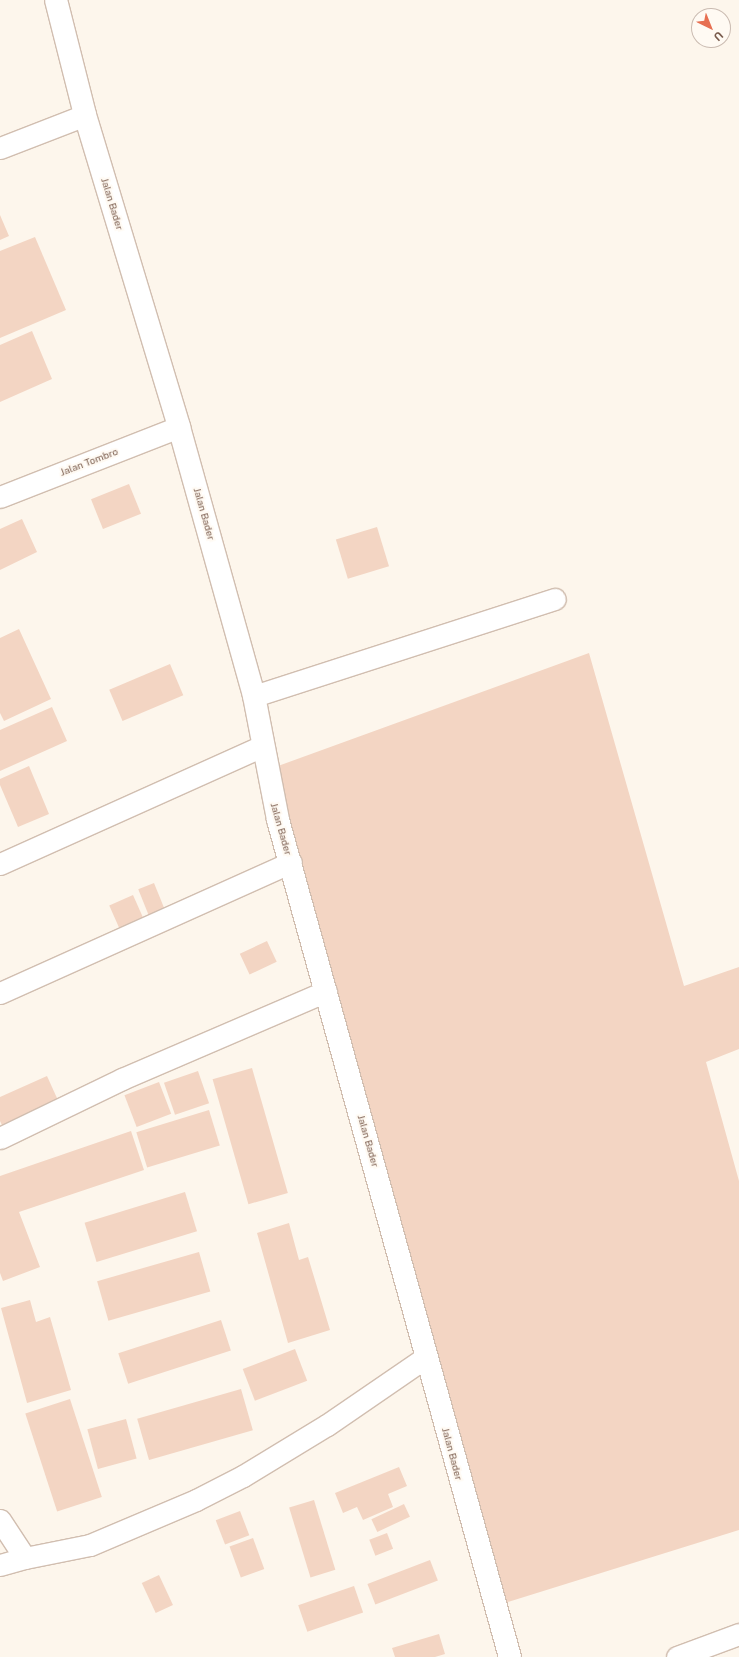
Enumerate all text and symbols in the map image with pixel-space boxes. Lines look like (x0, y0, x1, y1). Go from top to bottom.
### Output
north arrow (691, 8, 731, 48)
text: U (711, 29, 726, 43)
street label: Jalan Bader (98, 176, 126, 232)
street label: Jalan Tombro (58, 445, 120, 479)
street label: Jalan Bader (191, 486, 217, 542)
street label: Jalan Bader (268, 801, 294, 857)
street label: Jalan Bader (355, 1113, 381, 1169)
street label: Jalan Bader (439, 1426, 465, 1482)

